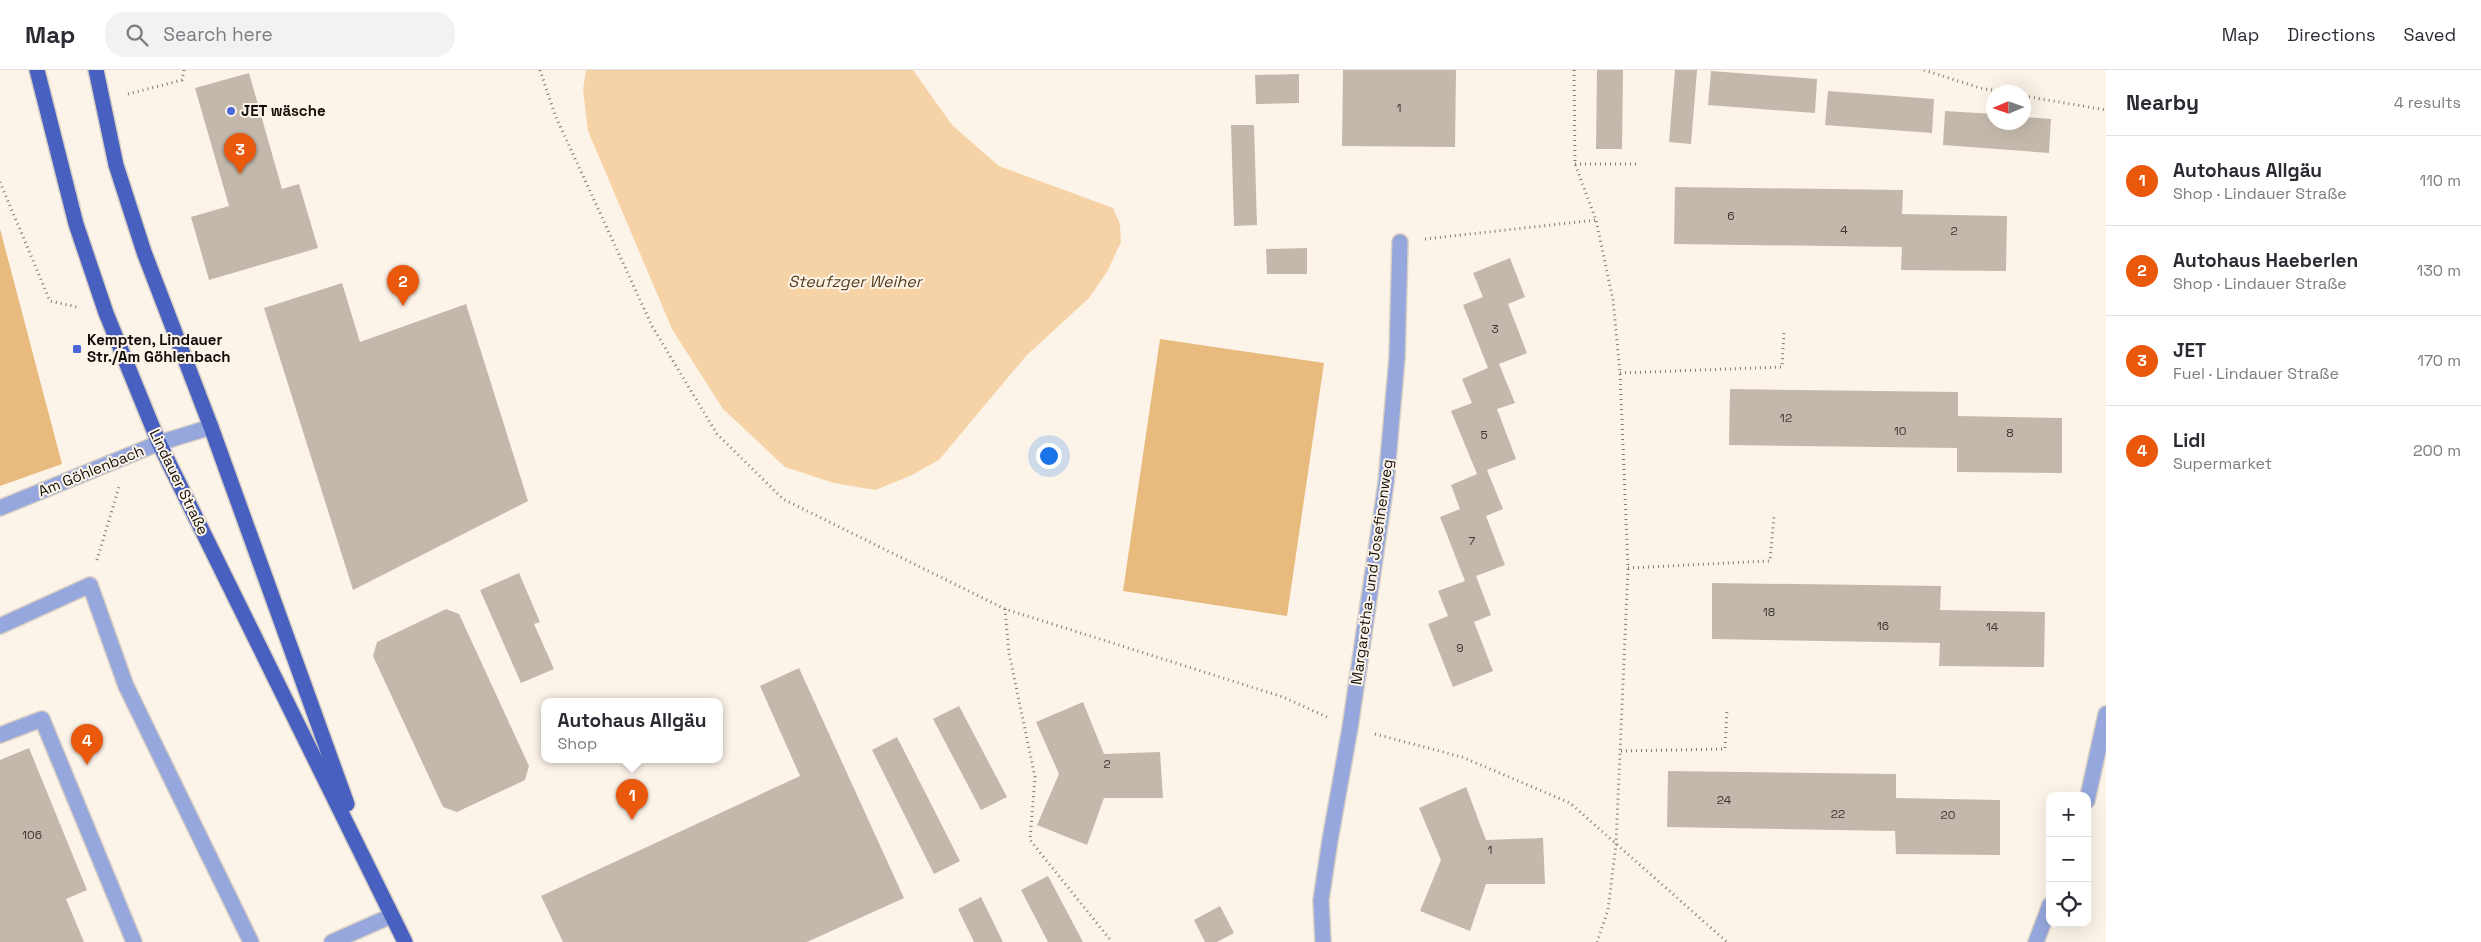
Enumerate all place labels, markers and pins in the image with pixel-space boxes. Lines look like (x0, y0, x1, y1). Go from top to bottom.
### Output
place label: JET wäsche (241, 101, 326, 120)
marker: JET wäsche (225, 105, 237, 117)
pin: 3 (224, 133, 256, 174)
pin: 2 (387, 265, 419, 306)
place label: Kempten, Lindauer Str./Am Göhlenbach (87, 330, 230, 366)
marker: Kempten, Lindauer Str./Am Göhlenbach (71, 343, 83, 355)
pin: 4 (71, 724, 103, 765)
pin: 1 (616, 779, 648, 820)

